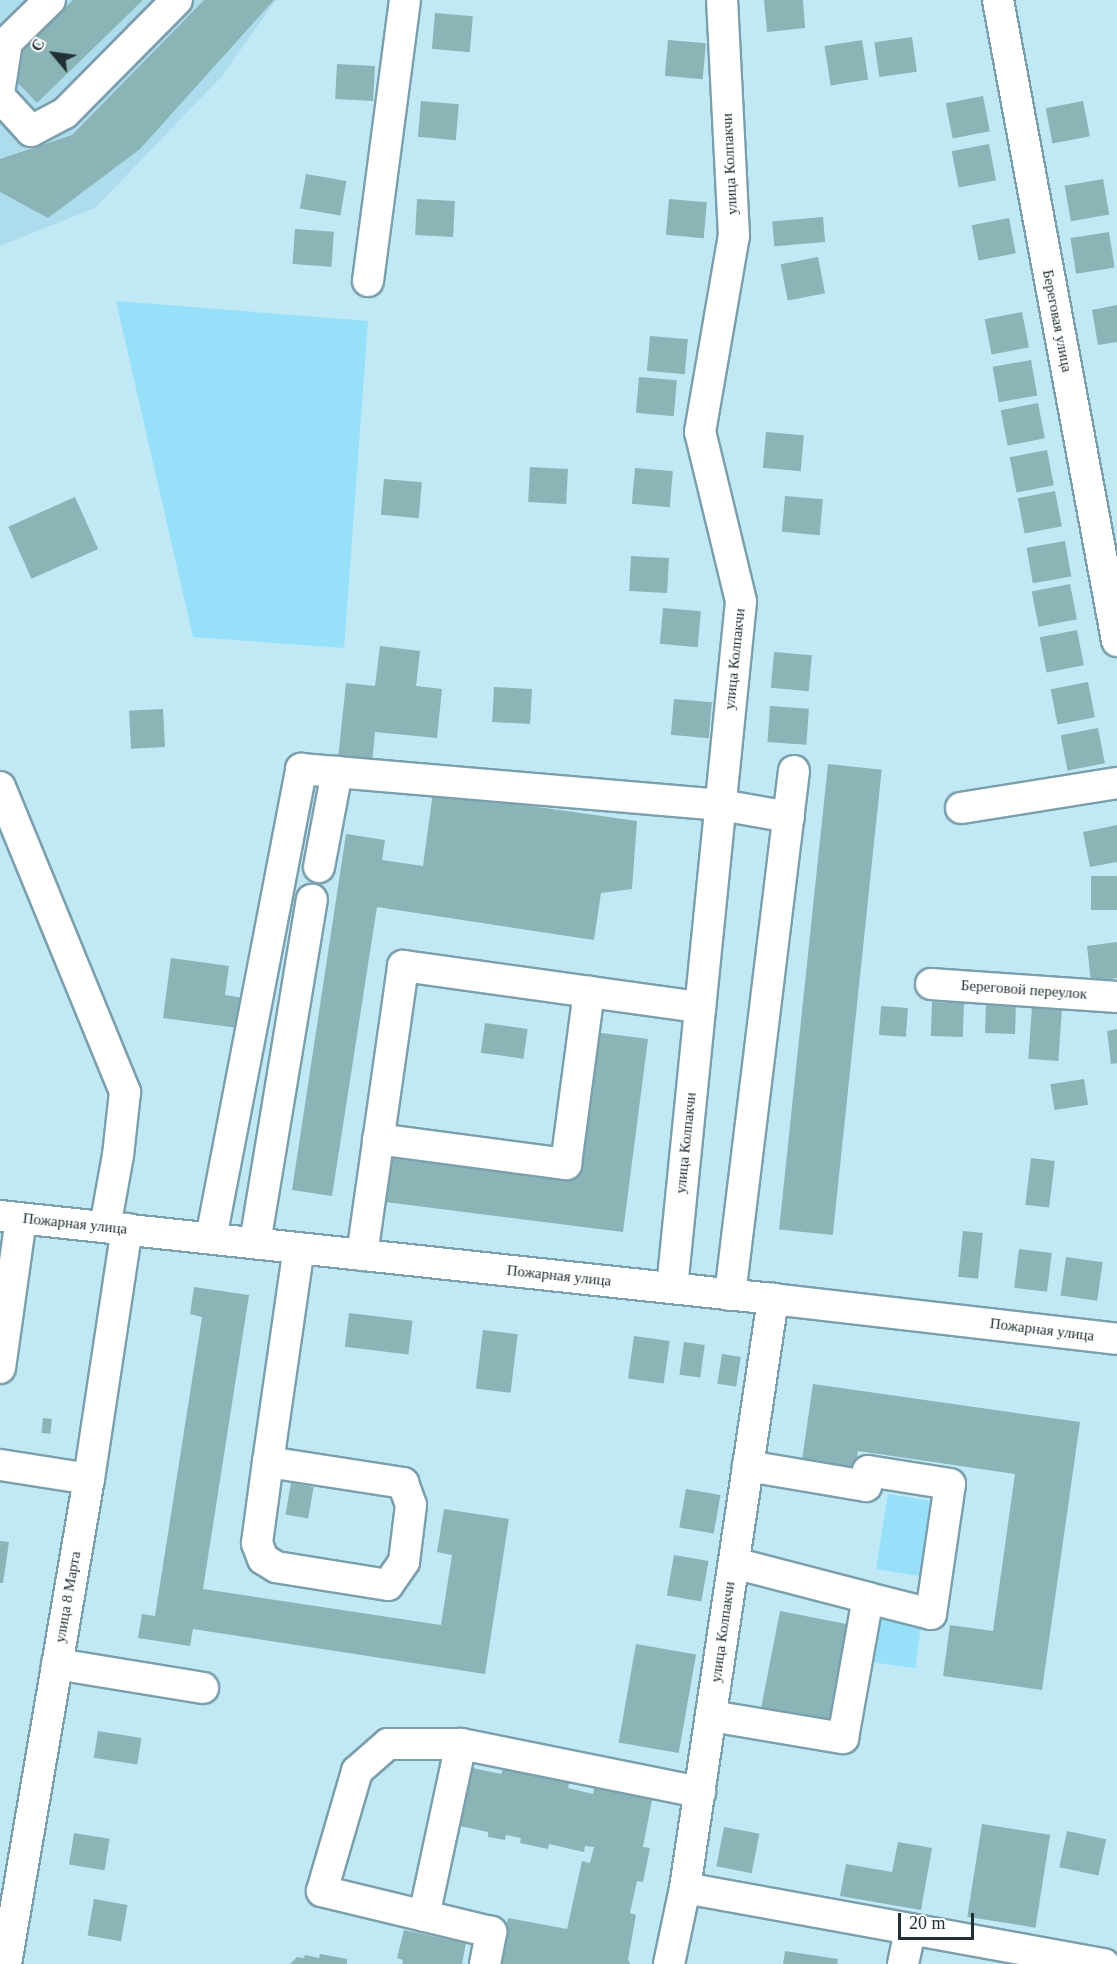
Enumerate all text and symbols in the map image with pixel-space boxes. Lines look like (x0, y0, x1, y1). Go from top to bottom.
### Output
north arrow (24, 24, 84, 84)
text: С (28, 36, 48, 54)
street label: улица Колпакчи (718, 113, 742, 215)
street label: Береговая улица (1038, 268, 1076, 374)
street label: улица Колпакчи (721, 607, 749, 711)
street label: Береговой переулок (960, 977, 1088, 1003)
street label: улица Колпакчи (672, 1091, 700, 1195)
street label: Пожарная улица (22, 1210, 128, 1238)
street label: Пожарная улица (506, 1262, 612, 1290)
street label: Пожарная улица (989, 1315, 1095, 1345)
street label: улица 8 Марта (51, 1550, 85, 1644)
street label: улица Колпакчи (707, 1580, 739, 1684)
scale bar (901, 1901, 978, 1939)
text: 20 m (909, 1913, 946, 1933)

